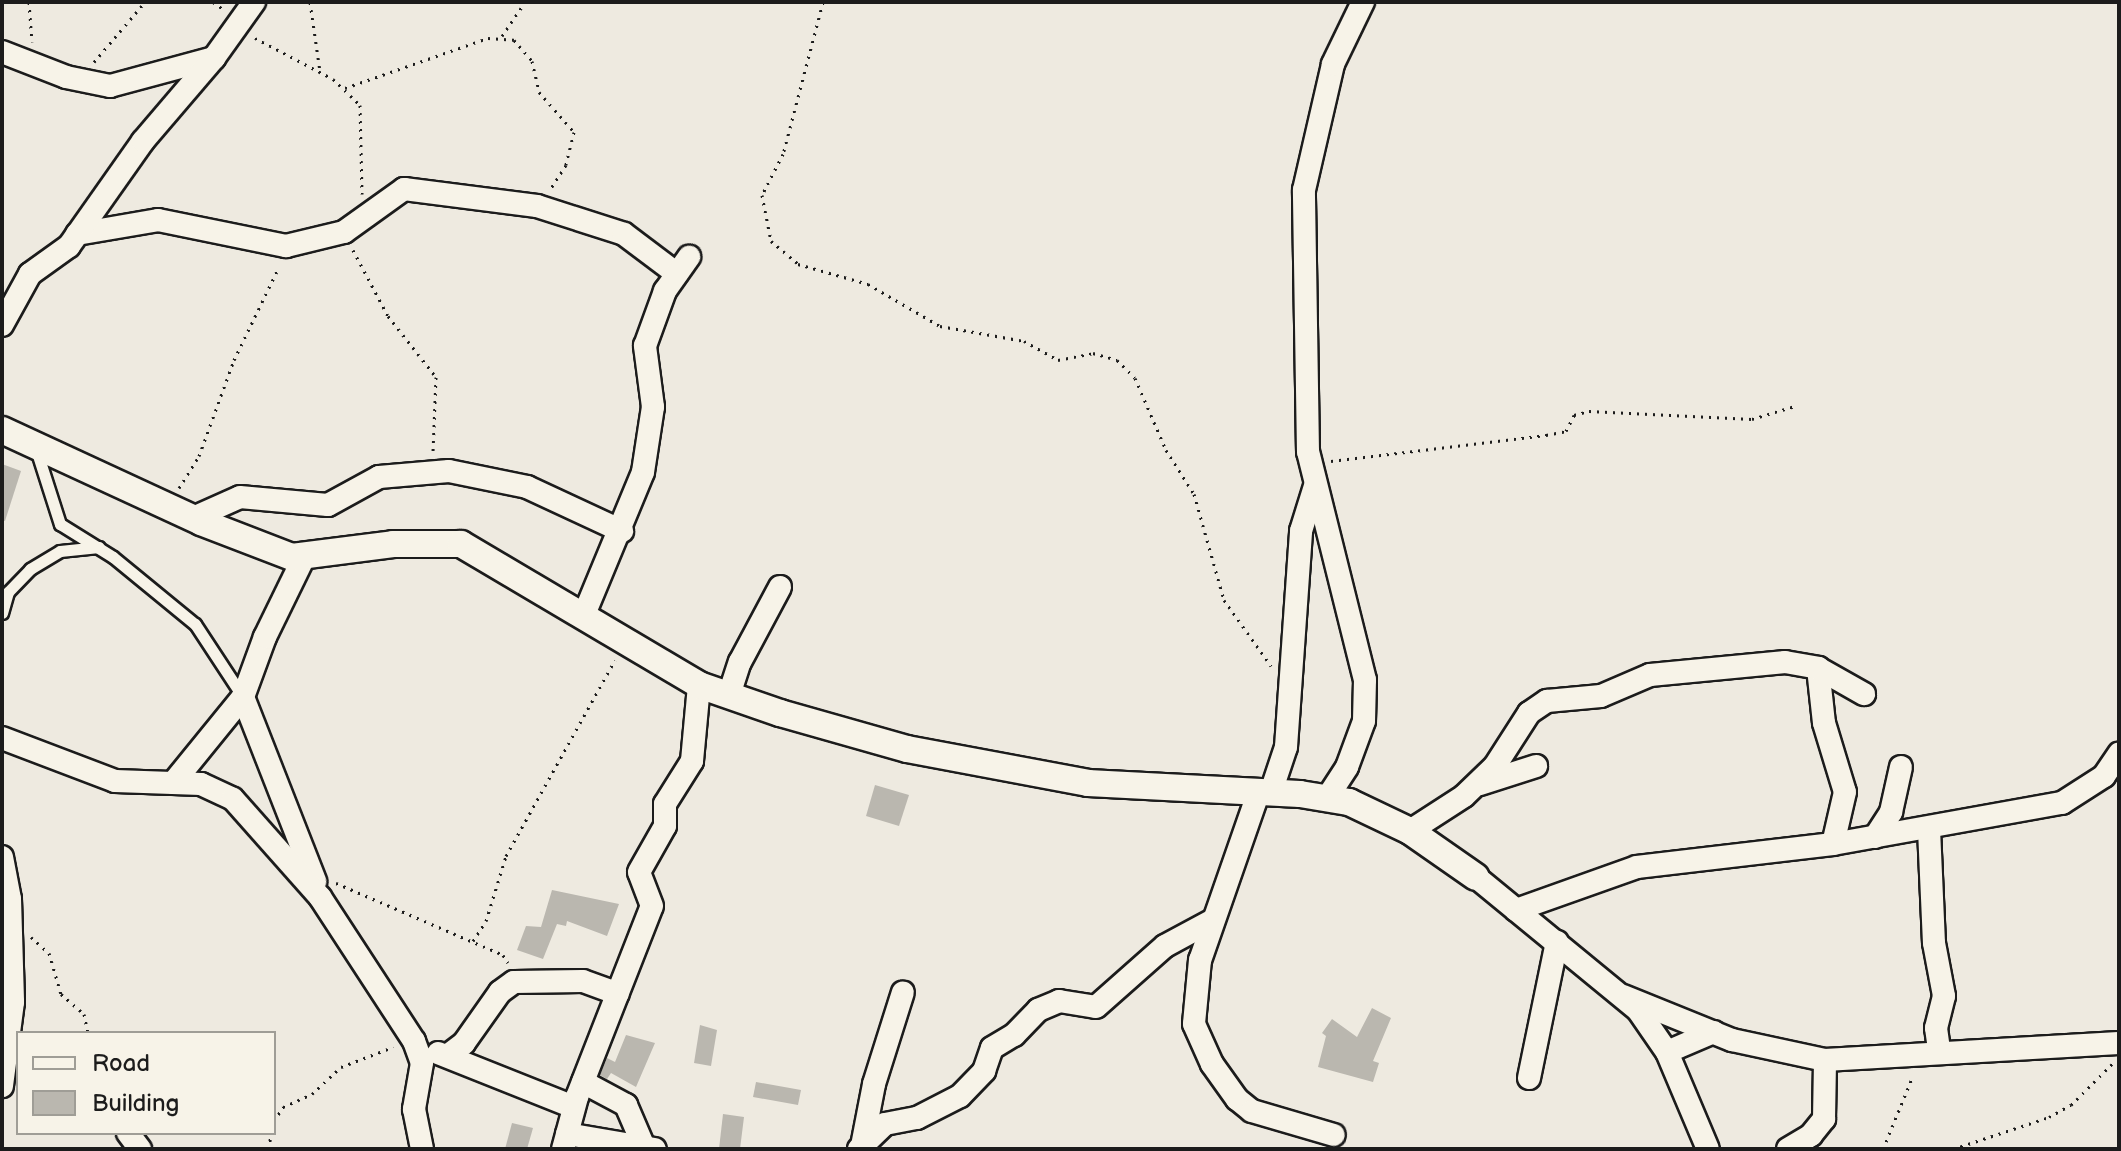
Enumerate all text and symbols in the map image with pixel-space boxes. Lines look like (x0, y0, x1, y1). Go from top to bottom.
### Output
legend (16, 1031, 276, 1135)
text: Road (92, 1049, 150, 1078)
text: Building (92, 1089, 179, 1118)

